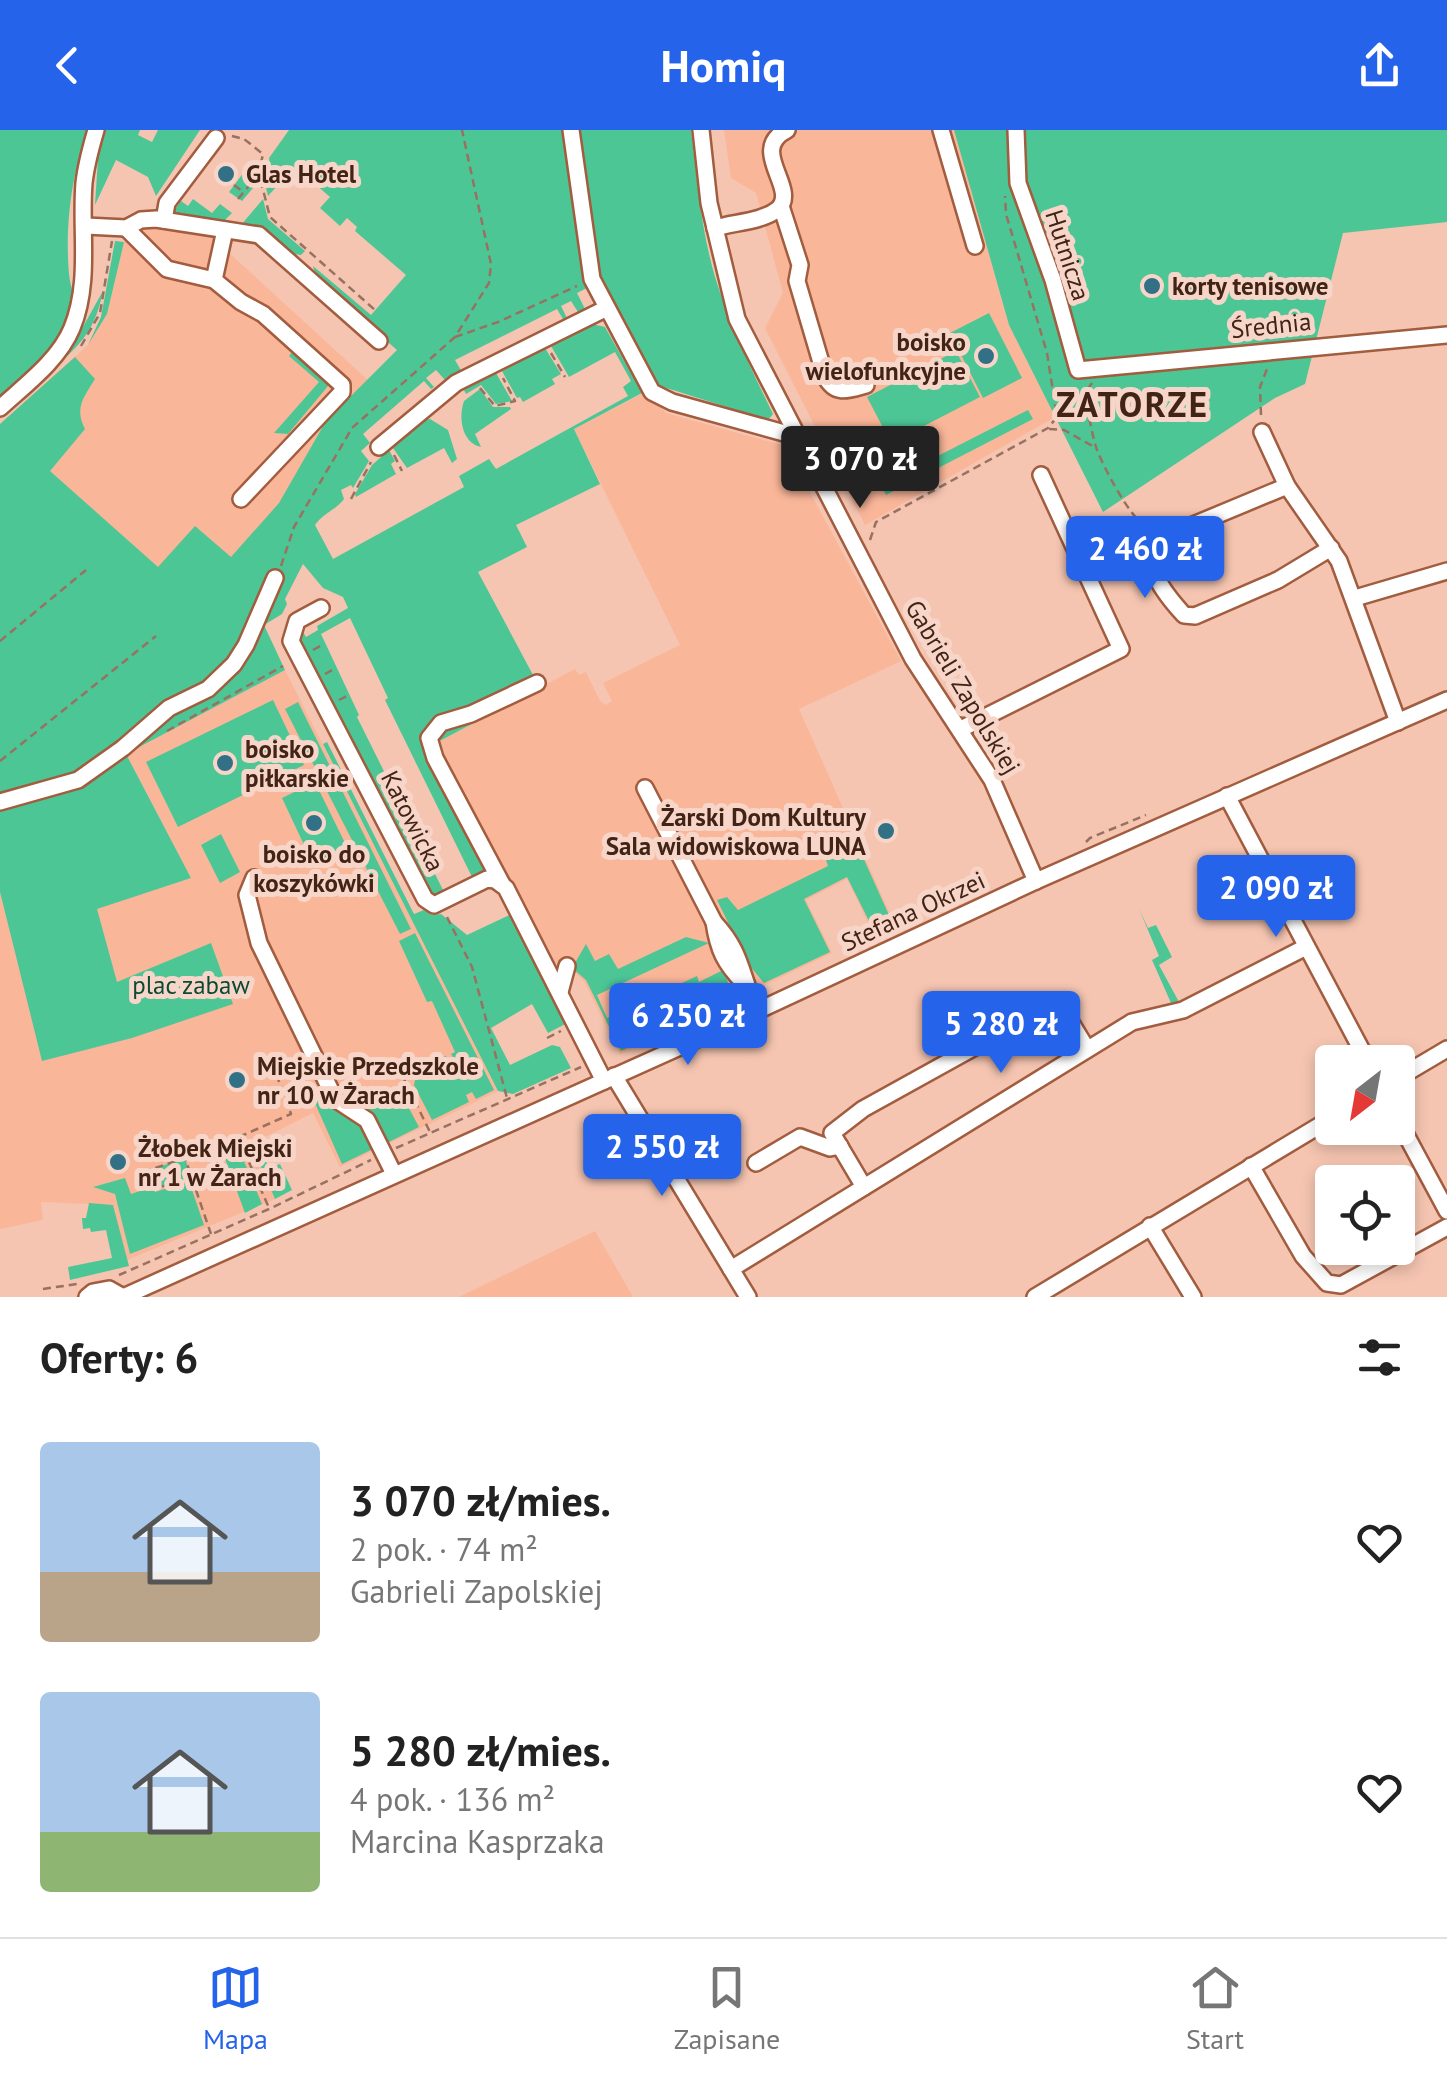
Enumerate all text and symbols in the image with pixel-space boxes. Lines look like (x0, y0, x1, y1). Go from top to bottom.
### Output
text: Homiq (661, 36, 786, 94)
icon: back (40, 38, 95, 93)
icon: share (1352, 38, 1407, 93)
place label: Glas Hotel (246, 158, 357, 190)
marker: Glas Hotel (215, 163, 237, 185)
street label: Hutnicza (1038, 206, 1098, 304)
place label: korty tenisowe (1172, 270, 1328, 302)
marker: korty tenisowe (1141, 275, 1163, 297)
street label: Średnia (1229, 305, 1313, 345)
place label: boisko wielofunkcyjne (805, 326, 966, 387)
marker: boisko wielofunkcyjne (975, 345, 997, 367)
district label: ZATORZE (1056, 381, 1210, 427)
pin: 3 070 zł (757, 426, 963, 511)
text: 3 070 zł (803, 437, 917, 479)
pin: 2 460 zł (1042, 516, 1248, 601)
text: 2 460 zł (1088, 527, 1202, 569)
street label: Gabrieli Zapolskiej (898, 594, 1028, 780)
place label: boisko piłkarskie (245, 733, 349, 794)
marker: boisko piłkarskie (214, 752, 236, 774)
street label: Katowicka (374, 765, 452, 877)
place label: Żarski Dom Kultury Sala widowiskowa LUNA (606, 801, 867, 862)
marker: boisko do koszykówki (303, 812, 325, 834)
marker: Żarski Dom Kultury Sala widowiskowa LUNA (875, 820, 897, 842)
place label: boisko do koszykówki (253, 838, 375, 899)
pin: 2 090 zł (1173, 855, 1379, 940)
street label: Stefana Okrzei (836, 864, 990, 958)
text: 2 090 zł (1219, 866, 1333, 908)
park label: plac zabaw (132, 969, 250, 1001)
pin: 6 250 zł (585, 983, 791, 1068)
pin: 5 280 zł (898, 991, 1104, 1076)
text: 6 250 zł (631, 994, 745, 1036)
text: 5 280 zł (944, 1002, 1058, 1044)
north arrow (1315, 1045, 1415, 1145)
map controls (1315, 1045, 1415, 1265)
place label: Miejskie Przedszkole nr 10 w Żarach (257, 1050, 479, 1111)
marker: Miejskie Przedszkole nr 10 w Żarach (226, 1069, 248, 1091)
pin: 2 550 zł (559, 1114, 765, 1199)
text: 2 550 zł (605, 1125, 719, 1167)
place label: Żłobek Miejski nr 1 w Żarach (138, 1132, 293, 1193)
marker: Żłobek Miejski nr 1 w Żarach (107, 1151, 129, 1173)
button: locate (1315, 1165, 1415, 1265)
text: Oferty: 6 (40, 1330, 198, 1385)
icon: filters (1352, 1330, 1407, 1385)
text: 3 070 zł/mies. (350, 1473, 611, 1528)
icon: home (120, 1482, 240, 1602)
icon: heart (1352, 1515, 1407, 1570)
text: 2 pok. · 74 m² (350, 1528, 538, 1570)
text: Gabrieli Zapolskiej (350, 1570, 603, 1612)
text: 5 280 zł/mies. (350, 1723, 611, 1778)
icon: home (120, 1732, 240, 1852)
icon: heart (1352, 1765, 1407, 1820)
text: 4 pok. · 136 m² (350, 1778, 555, 1820)
text: Marcina Kasprzaka (350, 1820, 605, 1862)
tab: Mapa (203, 1960, 268, 2057)
tab: Zapisane (674, 1960, 780, 2057)
tab: Start (1186, 1960, 1244, 2057)

